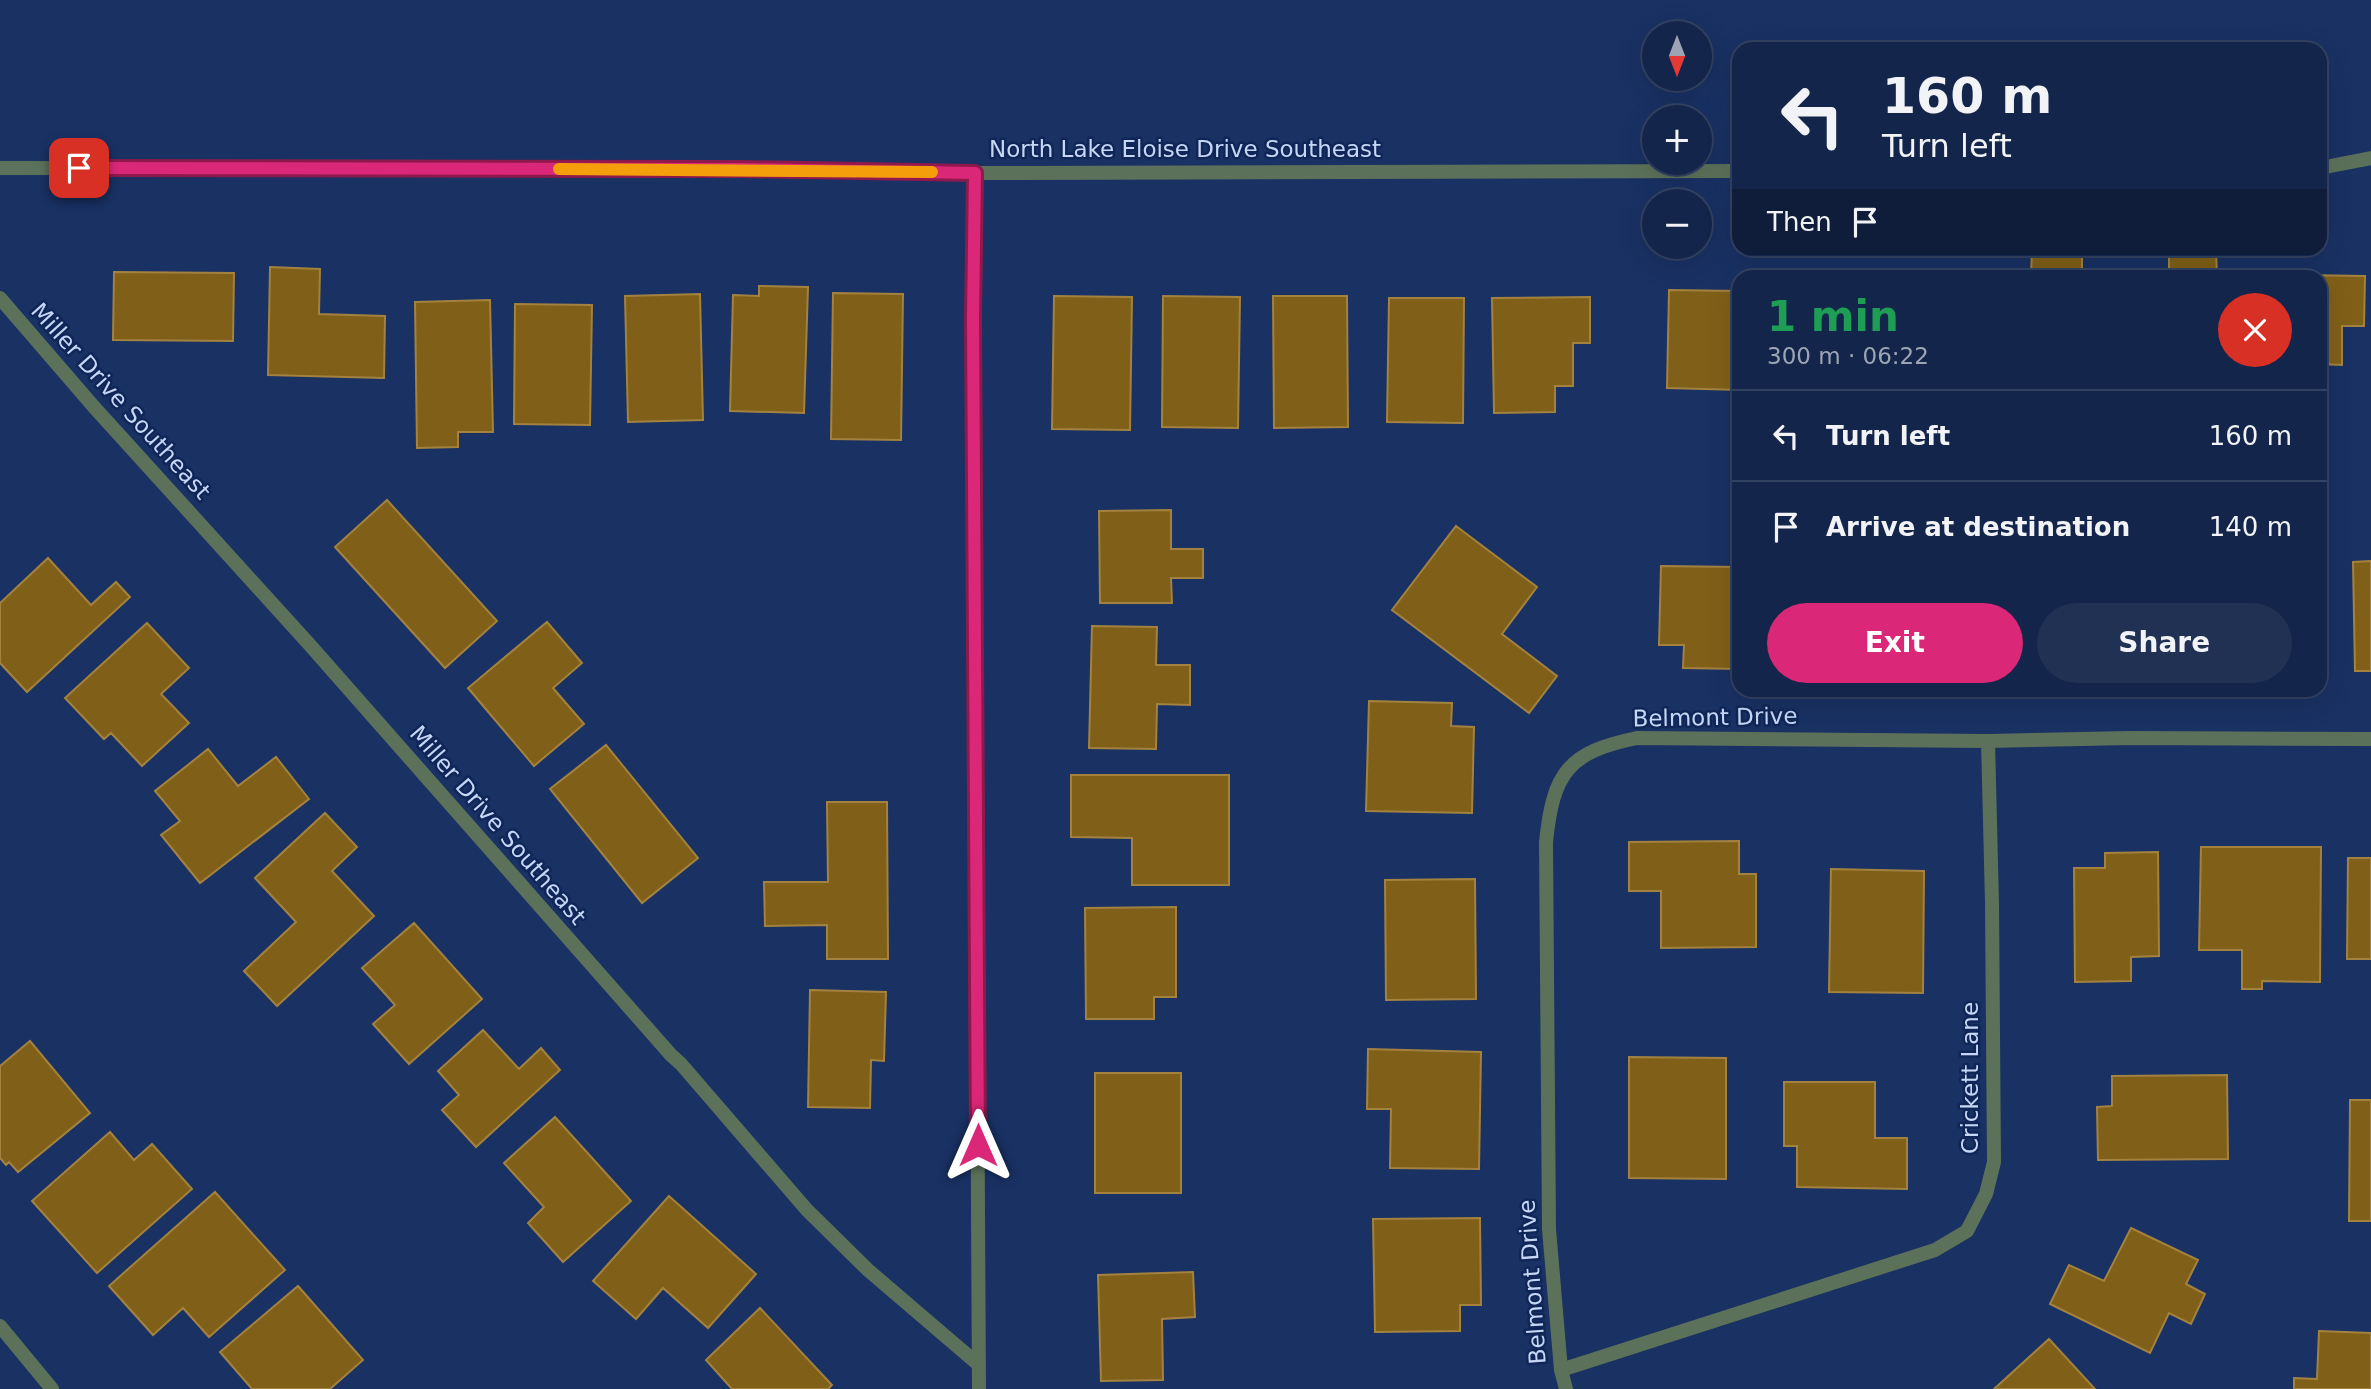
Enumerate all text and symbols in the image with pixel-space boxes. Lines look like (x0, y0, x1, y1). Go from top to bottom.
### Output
north arrow (1642, 21, 1712, 91)
map controls (1642, 21, 1712, 259)
text: 160 m (1882, 68, 2052, 125)
icon: left (1767, 70, 1858, 161)
button: + (1642, 105, 1712, 175)
text: Turn left (1882, 127, 2012, 165)
street label: North Lake Eloise Drive Southeast (989, 136, 1381, 162)
pin (49, 138, 109, 198)
icon: arrive (60, 149, 98, 187)
button: − (1642, 189, 1712, 259)
icon: arrive (1846, 203, 1884, 241)
text: Then (1767, 207, 1832, 237)
text: 1 min (1767, 292, 1899, 341)
button: close (2218, 293, 2292, 367)
street label: Miller Drive Southeast (26, 298, 216, 504)
text: 300 m · 06:22 (1767, 343, 1929, 369)
icon: left (1767, 417, 1805, 455)
text: Turn left (1826, 421, 1950, 451)
text: 160 m (2209, 421, 2292, 451)
icon: arrive (1767, 508, 1805, 546)
text: Arrive at destination (1826, 512, 2130, 542)
text: 140 m (2209, 512, 2292, 542)
button: Exit (1767, 603, 2023, 683)
button: Share (2037, 603, 2292, 683)
street label: Belmont Drive (1632, 703, 1798, 731)
street label: Miller Drive Southeast (405, 720, 591, 930)
street label: Crickett Lane (1957, 1002, 1983, 1154)
position arrow (941, 1108, 1015, 1182)
street label: Belmont Drive (1513, 1199, 1551, 1365)

